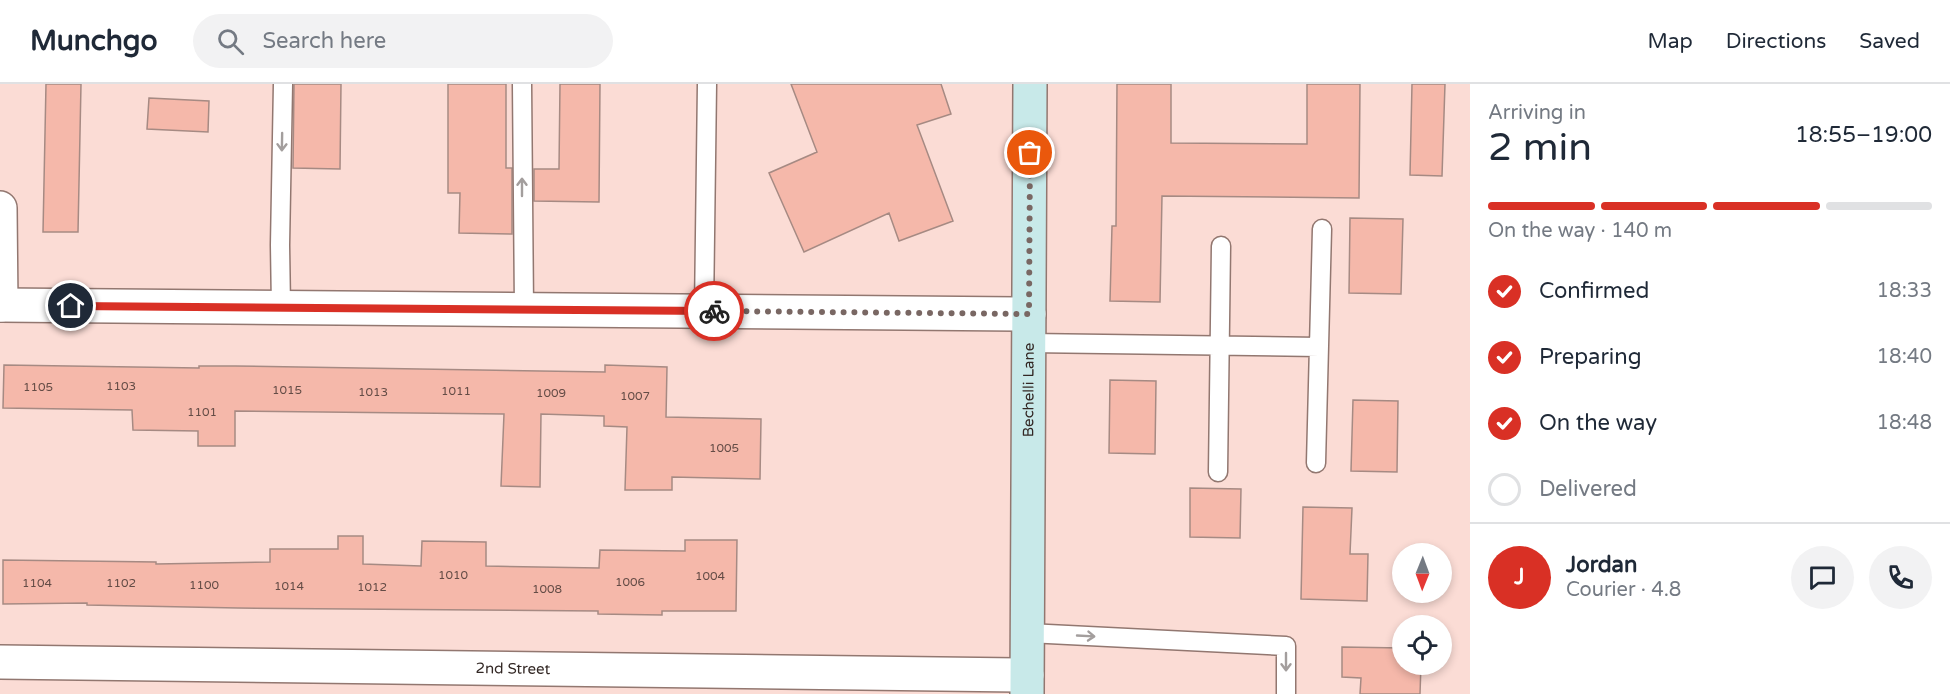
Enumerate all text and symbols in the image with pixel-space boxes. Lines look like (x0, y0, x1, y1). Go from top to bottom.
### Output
search box (193, 14, 613, 68)
text: Munchgo (30, 24, 157, 58)
icon: search (214, 25, 247, 58)
text: Search here (262, 28, 386, 54)
text: Map (1647, 29, 1693, 54)
text: Directions (1726, 29, 1826, 54)
text: Saved (1859, 29, 1920, 54)
text: Arriving in (1488, 101, 1586, 125)
text: 18:55–19:00 (1795, 122, 1932, 148)
text: 2 min (1488, 124, 1592, 171)
pin (1004, 127, 1055, 178)
one-way arrow (276, 132, 288, 152)
icon: bag (1013, 136, 1046, 169)
one-way arrow (517, 178, 528, 198)
text: On the way · 140 m (1488, 219, 1672, 243)
icon: check (1488, 275, 1521, 308)
text: Confirmed (1539, 278, 1649, 304)
text: 18:33 (1877, 279, 1932, 303)
pin (45, 280, 96, 331)
courier (684, 281, 744, 341)
icon: home (54, 289, 87, 322)
icon: bike (698, 295, 731, 328)
icon: check (1488, 341, 1521, 374)
street label: Bechelli Lane (1019, 343, 1038, 437)
text: Preparing (1539, 344, 1642, 370)
text: 18:40 (1877, 345, 1932, 369)
house number: 1103 (106, 379, 136, 393)
house number: 1105 (23, 380, 53, 394)
house number: 1015 (272, 383, 302, 397)
house number: 1011 (441, 384, 471, 398)
house number: 1013 (358, 385, 388, 399)
house number: 1009 (536, 386, 566, 400)
house number: 1007 (620, 389, 650, 403)
house number: 1101 (187, 405, 217, 419)
icon: check (1488, 407, 1521, 440)
text: On the way (1539, 410, 1657, 436)
text: 18:48 (1877, 411, 1932, 435)
house number: 1005 (709, 441, 739, 455)
text: Delivered (1539, 476, 1637, 502)
north arrow (1392, 543, 1452, 603)
map controls (1392, 543, 1452, 675)
button: chat (1791, 546, 1854, 609)
button: phone (1869, 546, 1932, 609)
text: Jordan (1566, 552, 1637, 578)
text: J (1514, 564, 1525, 590)
house number: 1010 (438, 568, 469, 582)
house number: 1004 (695, 569, 726, 583)
house number: 1006 (615, 575, 645, 589)
house number: 1104 (22, 576, 53, 590)
house number: 1102 (106, 576, 136, 590)
house number: 1100 (189, 578, 220, 592)
text: Courier · 4.8 (1566, 578, 1681, 602)
house number: 1014 (274, 579, 305, 593)
house number: 1012 (357, 580, 387, 594)
house number: 1008 (532, 582, 562, 596)
button: locate (1392, 615, 1452, 675)
one-way arrow (1075, 630, 1095, 641)
one-way arrow (1280, 652, 1292, 672)
street label: 2nd Street (475, 659, 551, 678)

